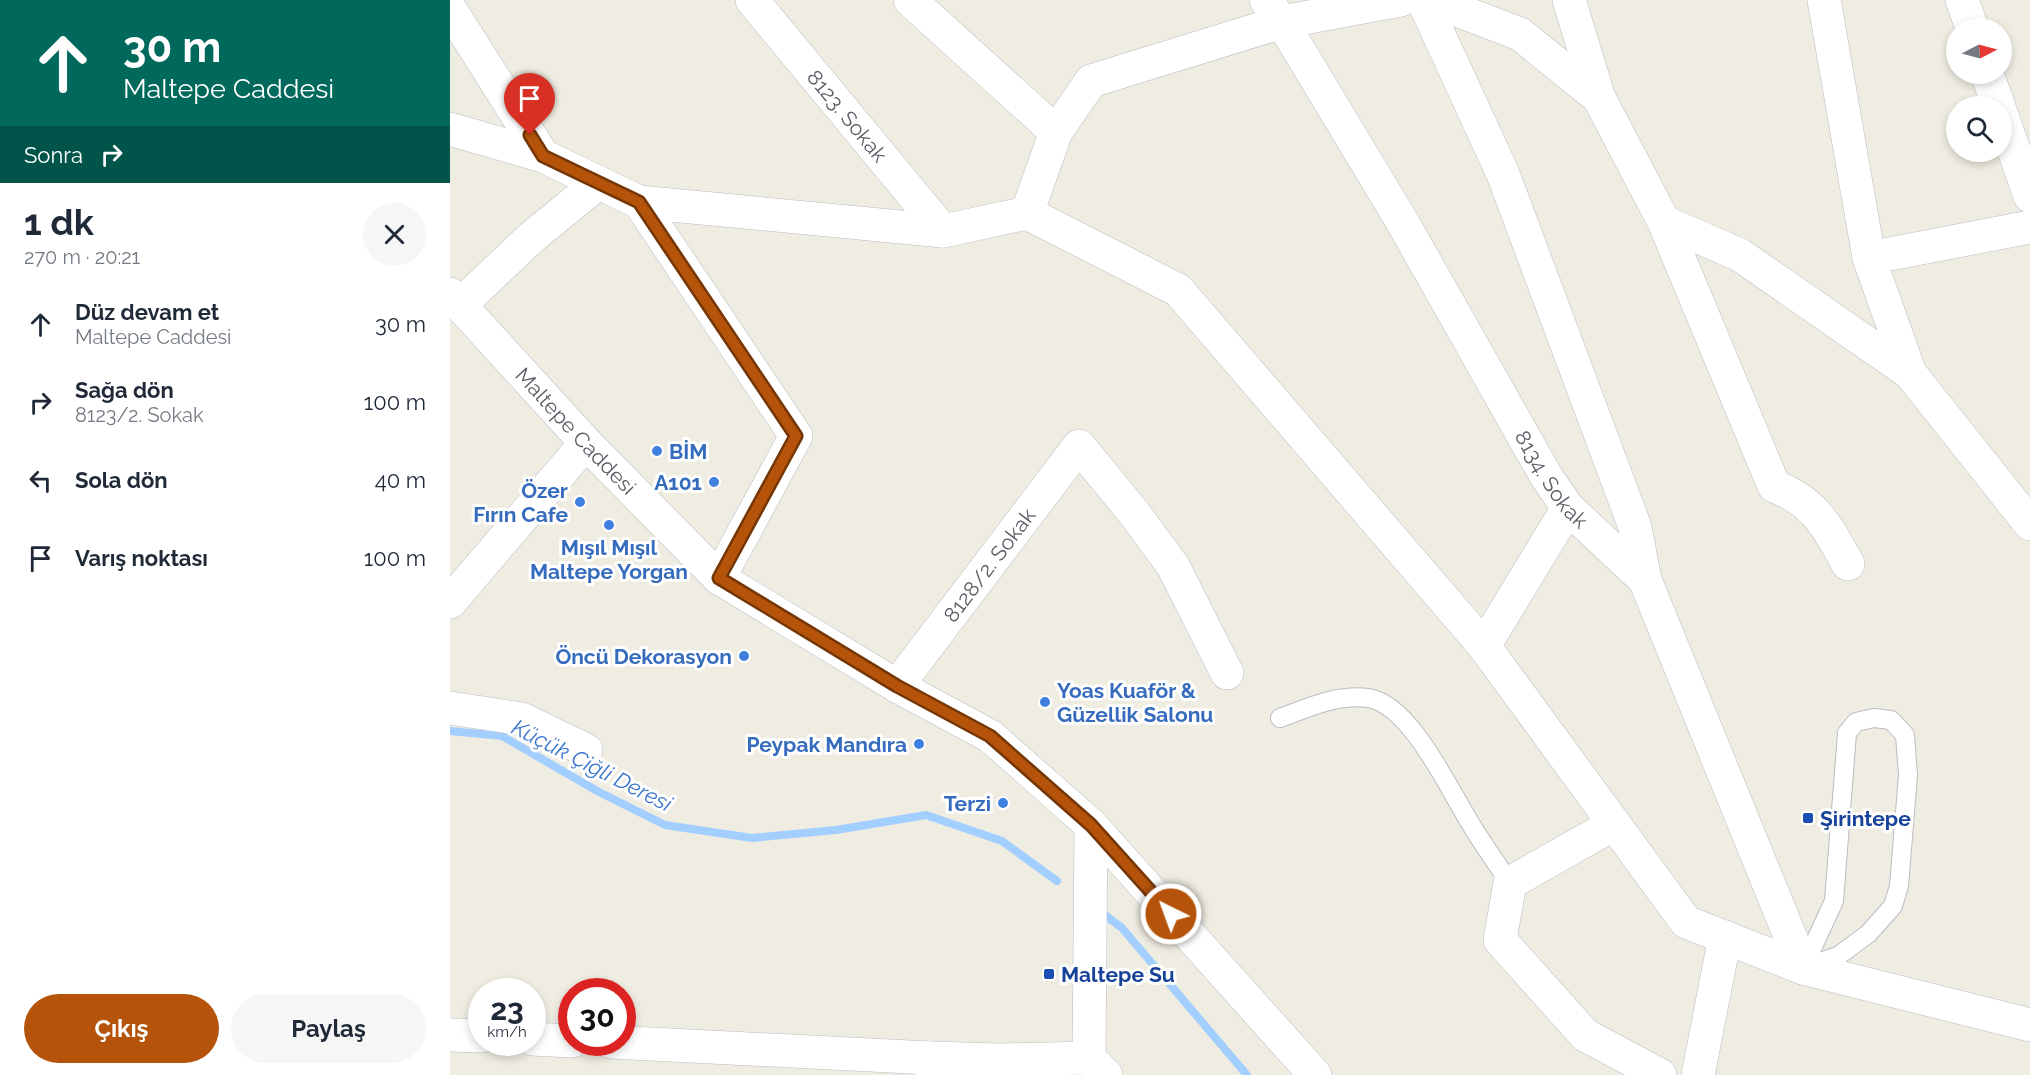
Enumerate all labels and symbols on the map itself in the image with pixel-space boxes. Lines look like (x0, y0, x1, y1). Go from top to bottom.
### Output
north arrow (1946, 18, 2012, 84)
street label: 8123. Sokak (802, 65, 893, 167)
pin (504, 73, 555, 135)
street label: Maltepe Caddesi (511, 362, 642, 499)
street label: 8134. Sokak (1510, 426, 1593, 533)
place label: BİM (669, 439, 707, 464)
marker: BİM (650, 444, 664, 458)
place label: A101 (654, 470, 702, 495)
marker: A101 (707, 475, 721, 489)
place label: Özer Fırın Cafe (473, 478, 568, 527)
marker: Özer Fırın Cafe (573, 495, 587, 509)
street label: 8128/2. Sokak (938, 503, 1040, 627)
marker: Mışıl Mışıl Maltepe Yorgan (602, 518, 616, 532)
place label: Mışıl Mışıl Maltepe Yorgan (530, 535, 688, 584)
place label: Öncü Dekorasyon (555, 644, 732, 669)
marker: Öncü Dekorasyon (737, 649, 751, 663)
place label: Yoas Kuaför & Güzellik Salonu (1057, 678, 1213, 727)
marker: Yoas Kuaför & Güzellik Salonu (1038, 695, 1052, 709)
water label: Küçük Çiğli Deresi (508, 713, 678, 817)
place label: Peypak Mandıra (746, 732, 907, 757)
marker: Peypak Mandıra (912, 737, 926, 751)
place label: Terzi (944, 791, 991, 816)
marker: Terzi (996, 796, 1010, 810)
place label: Şirintepe (1820, 806, 1911, 831)
marker: Şirintepe (1801, 811, 1815, 825)
position arrow (1139, 882, 1203, 946)
place label: Maltepe Su (1061, 962, 1175, 987)
marker: Maltepe Su (1042, 967, 1056, 981)
speed limit sign: 30 (558, 978, 636, 1056)

